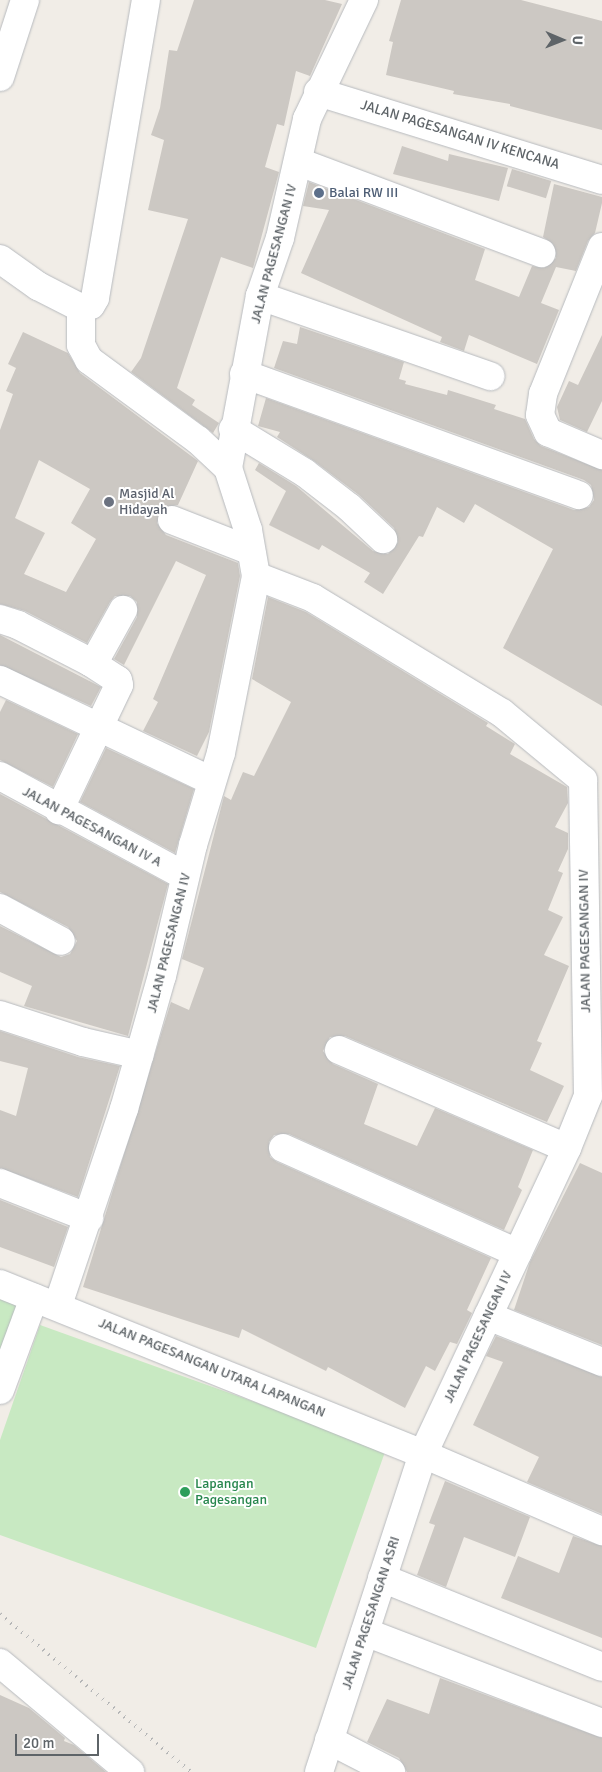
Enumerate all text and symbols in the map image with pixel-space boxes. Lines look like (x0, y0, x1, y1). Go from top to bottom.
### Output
north arrow (537, 15, 587, 65)
text: U (569, 35, 586, 45)
street label: JALAN PAGESANGAN IV KENCANA (358, 97, 562, 173)
street label: JALAN PAGESANGAN IV (247, 183, 301, 325)
place label: Balai RW III (329, 185, 398, 201)
marker: Balai RW III (313, 187, 325, 199)
place label: Masjid Al Hidayah (119, 486, 174, 518)
marker: Masjid Al Hidayah (103, 496, 115, 508)
street label: JALAN PAGESANGAN IV A (20, 783, 164, 871)
street label: JALAN PAGESANGAN IV (575, 869, 595, 1013)
street label: JALAN PAGESANGAN IV (143, 871, 195, 1015)
street label: JALAN PAGESANGAN IV (440, 1268, 516, 1406)
street label: JALAN PAGESANGAN UTARA LAPANGAN (96, 1315, 328, 1421)
place label: Lapangan Pagesangan (195, 1476, 267, 1508)
marker: Lapangan Pagesangan (179, 1486, 191, 1498)
street label: JALAN PAGESANGAN ASRI (338, 1534, 404, 1692)
scale bar (18, 1724, 101, 1756)
text: 20 m (23, 1734, 54, 1752)

